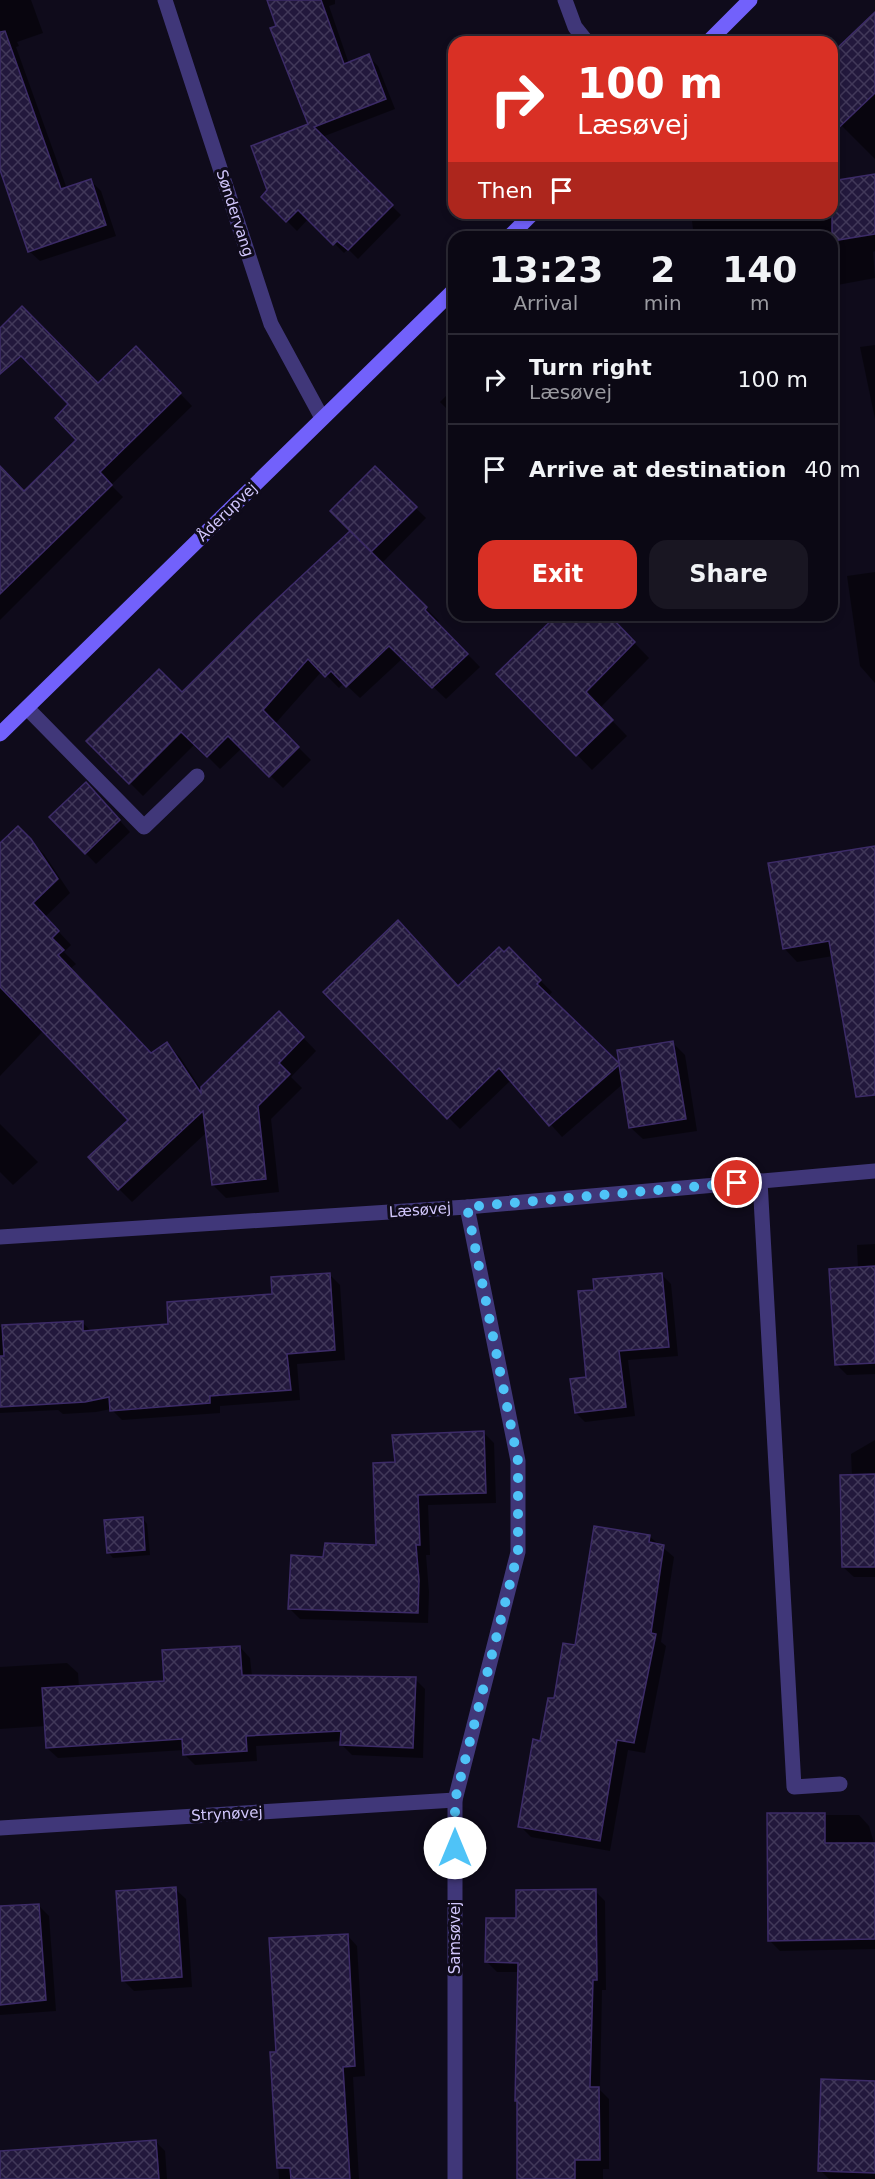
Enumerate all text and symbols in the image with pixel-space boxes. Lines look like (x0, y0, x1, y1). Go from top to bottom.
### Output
text: 100 m (577, 59, 723, 108)
icon: right (478, 60, 556, 138)
text: Læsøvej (577, 109, 689, 140)
street label: Søndervang (212, 167, 258, 259)
icon: arrive (545, 174, 578, 207)
text: Then (478, 178, 533, 203)
text: 13:23 (489, 249, 603, 290)
text: 2 (650, 249, 675, 290)
text: 140 (722, 249, 797, 290)
text: Arrival (513, 291, 578, 315)
text: min (644, 291, 682, 315)
text: m (750, 291, 770, 315)
text: Turn right (529, 355, 652, 380)
icon: right (478, 363, 511, 396)
text: 100 m (738, 367, 808, 392)
text: Læsøvej (529, 380, 612, 404)
icon: arrive (478, 453, 511, 486)
text: Arrive at destination (529, 457, 786, 482)
text: 40 m (804, 457, 861, 482)
street label: Åderupvej (193, 478, 261, 545)
button: Exit (478, 540, 637, 609)
button: Share (649, 540, 808, 609)
pin (711, 1157, 762, 1208)
icon: arrive (720, 1166, 753, 1199)
street label: Læsøvej (388, 1199, 452, 1221)
street label: Strynøvej (191, 1803, 263, 1825)
position arrow (423, 1816, 487, 1880)
street label: Samsøvej (446, 1902, 464, 1974)

